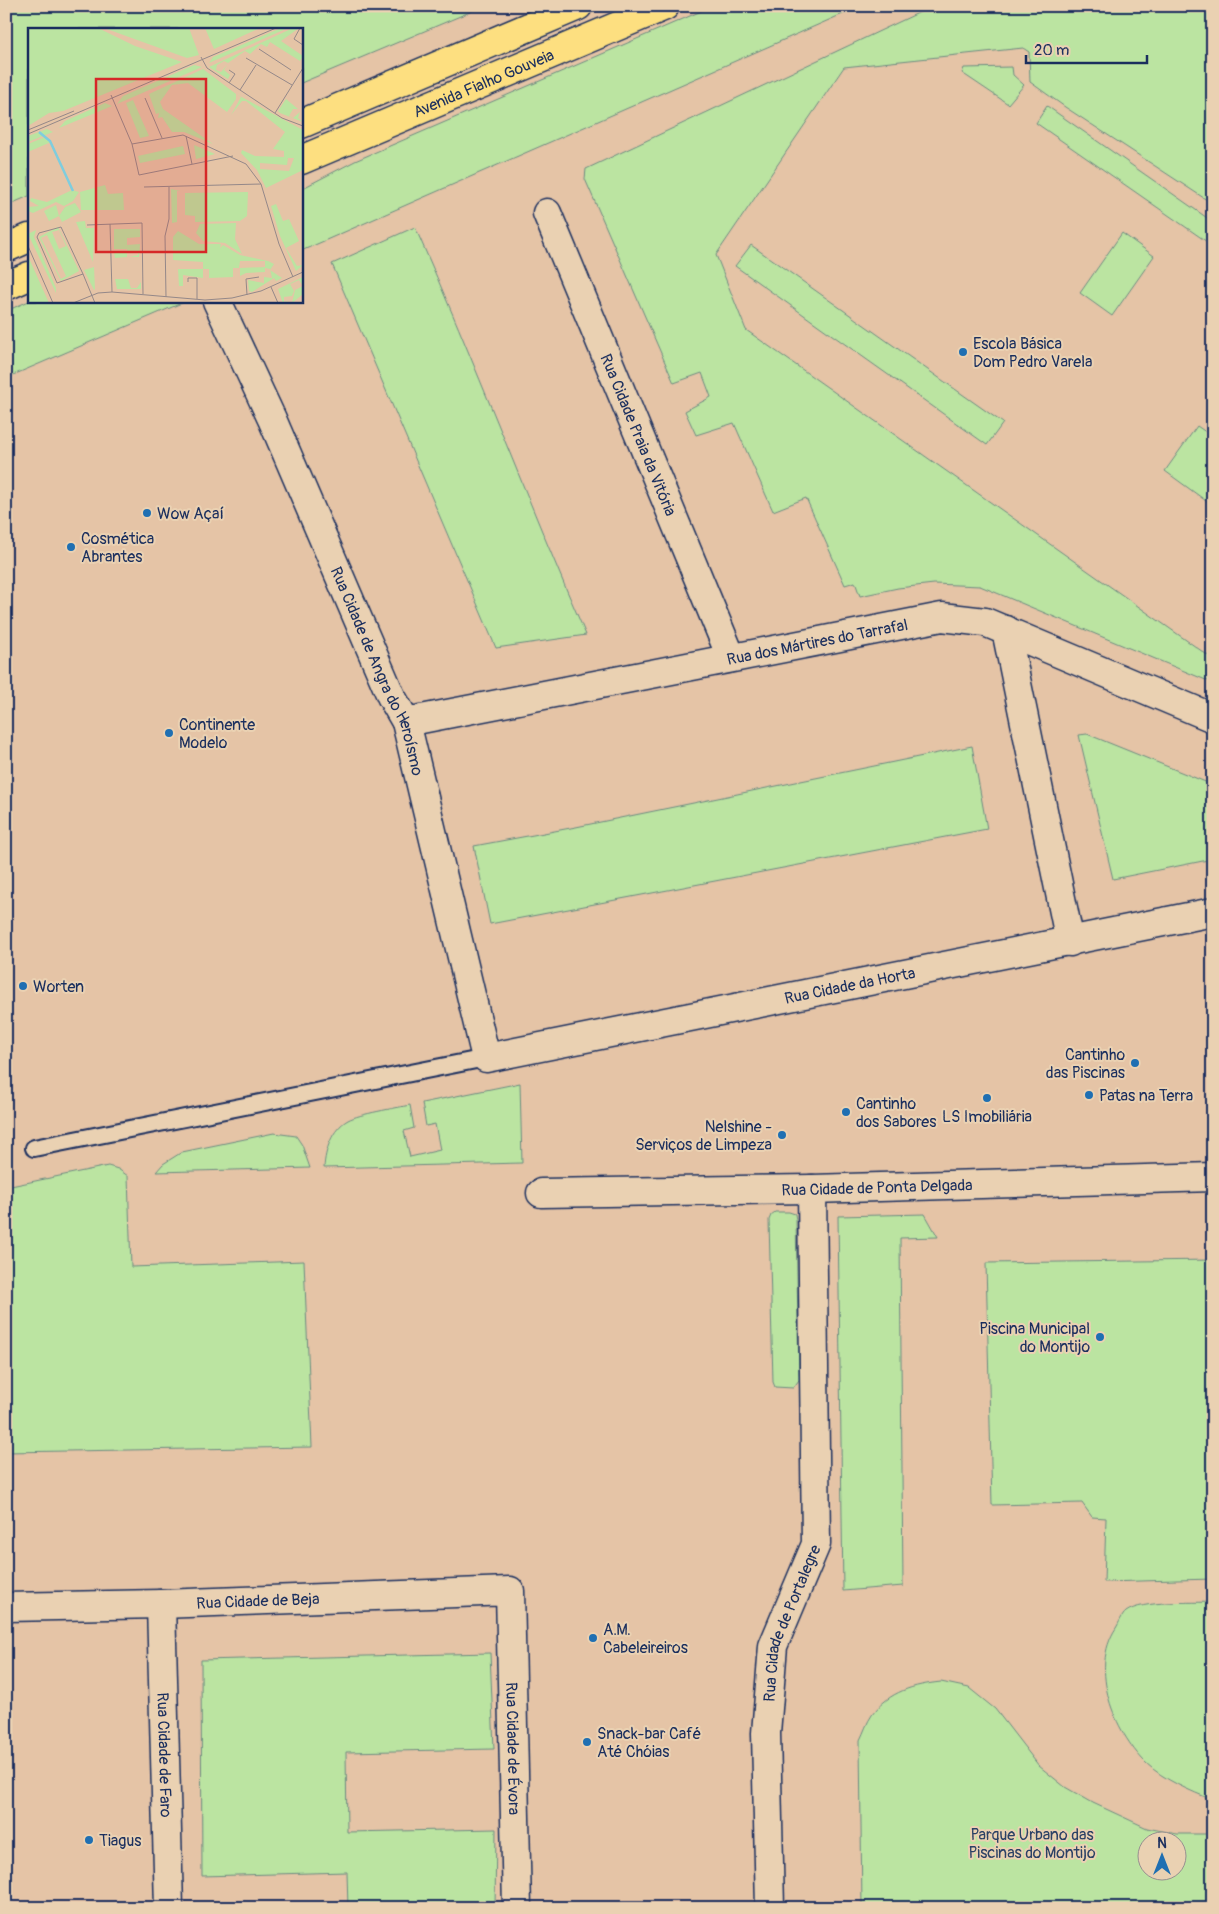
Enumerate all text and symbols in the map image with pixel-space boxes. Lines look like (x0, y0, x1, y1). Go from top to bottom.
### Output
inset map (28, 28, 302, 302)
scale bar (1026, 32, 1148, 64)
text: 20 m (1034, 41, 1069, 60)
street label: Avenida Fialho Gouveia (410, 45, 557, 122)
place label: Escola Básica Dom Pedro Varela (973, 334, 1092, 372)
marker: Escola Básica Dom Pedro Varela (957, 346, 969, 358)
street label: Rua Cidade Praia da Vitória (595, 351, 680, 519)
place label: Wow Açaí (157, 504, 224, 524)
marker: Wow Açaí (141, 507, 153, 519)
place label: Cosmética Abrantes (81, 529, 154, 567)
marker: Cosmética Abrantes (65, 541, 77, 553)
street label: Rua Cidade de Angra do Heroísmo (326, 564, 428, 778)
street label: Rua dos Mártires do Tarrafal (725, 615, 910, 670)
place label: Continente Modelo (179, 715, 255, 753)
marker: Continente Modelo (163, 727, 175, 739)
street label: Rua Cidade da Horta (783, 963, 917, 1009)
place label: Worten (33, 977, 84, 997)
marker: Worten (17, 980, 29, 992)
place label: Cantinho das Piscinas (1046, 1045, 1125, 1083)
marker: Cantinho das Piscinas (1129, 1057, 1141, 1069)
place label: Patas na Terra (1099, 1086, 1193, 1106)
marker: Patas na Terra (1083, 1089, 1095, 1101)
marker: LS Imobiliária (981, 1092, 993, 1104)
place label: Cantinho dos Sabores (856, 1094, 936, 1132)
marker: Cantinho dos Sabores (840, 1106, 852, 1118)
place label: LS Imobiliária (942, 1107, 1032, 1127)
place label: Nelshine - Serviços de Limpeza (635, 1117, 772, 1155)
marker: Nelshine - Serviços de Limpeza (776, 1129, 788, 1141)
street label: Rua Cidade de Ponta Delgada (781, 1175, 973, 1200)
place label: Piscina Municipal do Montijo (979, 1319, 1090, 1357)
marker: Piscina Municipal do Montijo (1094, 1331, 1106, 1343)
street label: Rua Cidade de Portalegre (760, 1542, 826, 1703)
street label: Rua Cidade de Beja (196, 1589, 320, 1614)
place label: A.M. Cabeleireiros (603, 1620, 688, 1658)
marker: A.M. Cabeleireiros (587, 1632, 599, 1644)
street label: Rua Cidade de Évora (501, 1682, 524, 1815)
street label: Rua Cidade de Faro (152, 1692, 176, 1818)
place label: Snack-bar Café Até Chóias (597, 1724, 701, 1762)
marker: Snack-bar Café Até Chóias (581, 1736, 593, 1748)
park label: Parque Urbano das Piscinas do Montijo (968, 1825, 1096, 1863)
place label: Tiagus (99, 1831, 141, 1851)
north arrow (1136, 1832, 1186, 1882)
marker: Tiagus (83, 1834, 95, 1846)
text: N (1157, 1835, 1167, 1852)

